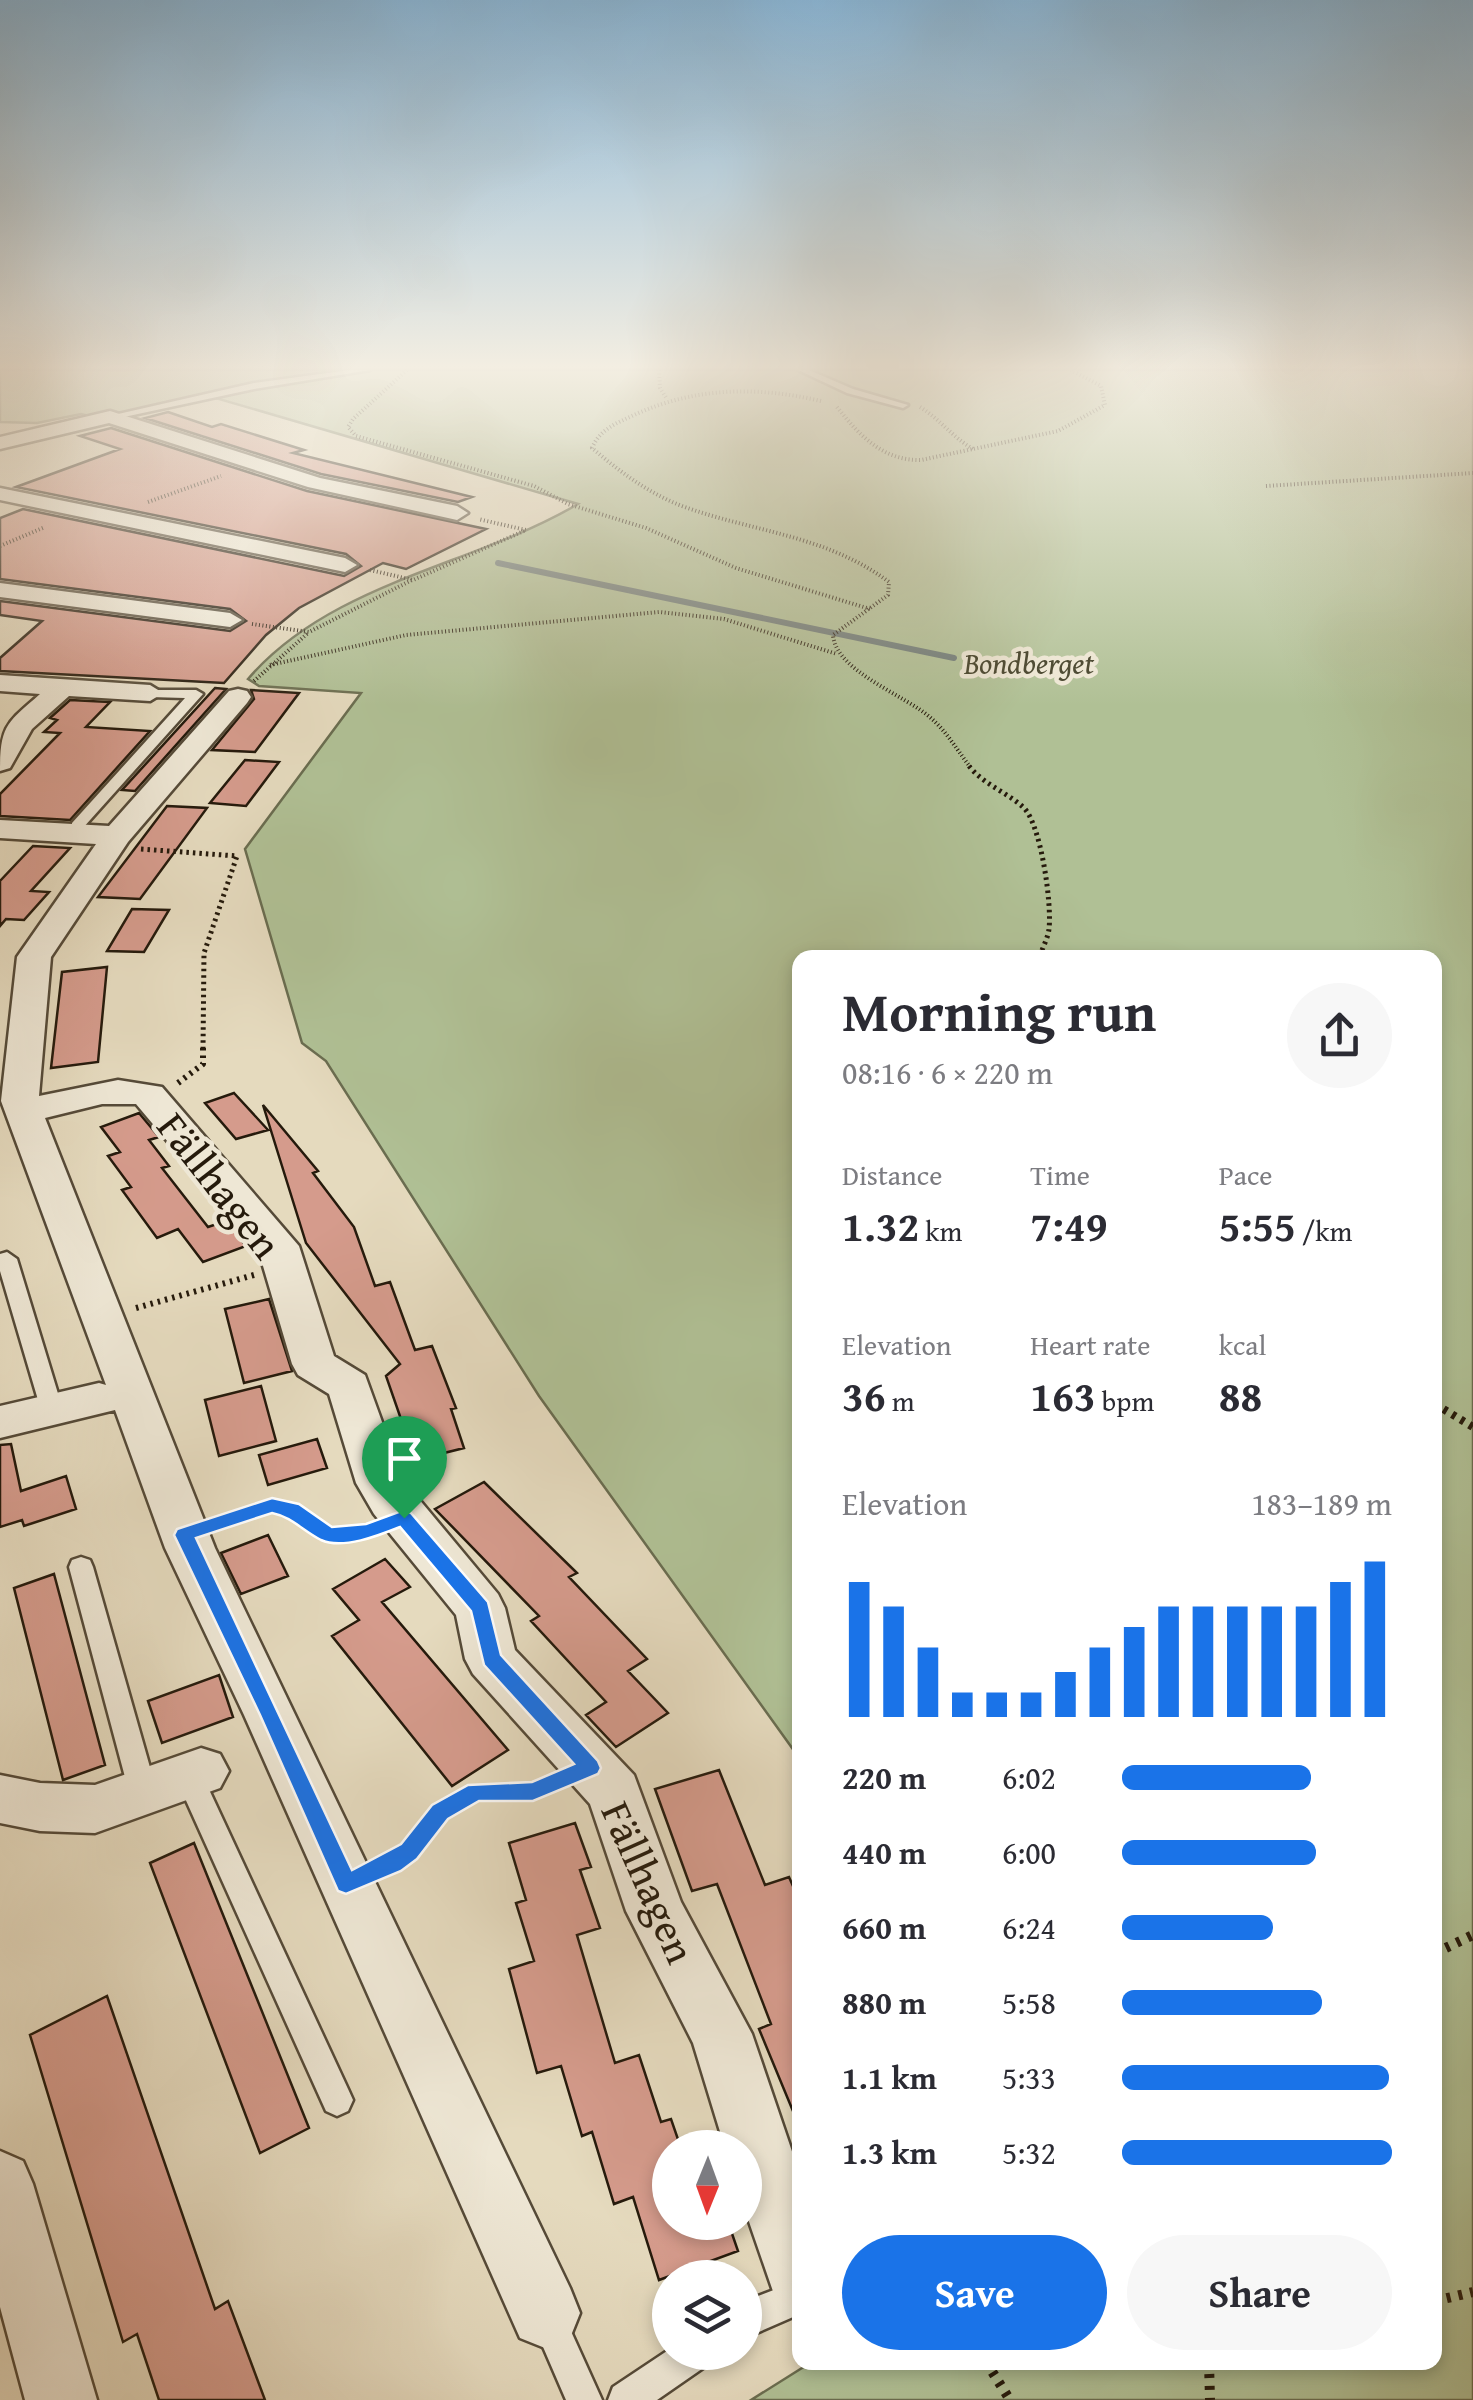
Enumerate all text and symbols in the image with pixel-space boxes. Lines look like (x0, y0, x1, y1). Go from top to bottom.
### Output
park label: Bondberget (963, 641, 1094, 685)
text: Morning run (842, 971, 1156, 1051)
button: share (1287, 983, 1392, 1088)
text: 08:16 · 6 × 220 m (842, 1049, 1053, 1096)
street label: Fällhagen (144, 1098, 297, 1271)
text: Distance (842, 1154, 942, 1195)
text: Time (1030, 1154, 1090, 1195)
text: Pace (1219, 1154, 1273, 1195)
text: 1.32 (842, 1195, 919, 1256)
text: 7:49 (1030, 1195, 1107, 1256)
text: 5:55 (1219, 1195, 1296, 1256)
text: km (919, 1210, 962, 1251)
text: /km (1296, 1210, 1352, 1251)
text: Elevation (842, 1324, 952, 1365)
text: Heart rate (1030, 1324, 1150, 1365)
text: kcal (1219, 1324, 1266, 1365)
text: 36 (842, 1365, 886, 1426)
text: 163 (1030, 1365, 1096, 1426)
text: 88 (1219, 1365, 1262, 1426)
text: m (886, 1380, 915, 1421)
text: bpm (1096, 1380, 1154, 1421)
pin (362, 1416, 447, 1519)
icon: arrive (377, 1431, 432, 1486)
text: Elevation (842, 1480, 967, 1527)
text: 183–189 m (1251, 1480, 1392, 1527)
text: 220 m (842, 1754, 926, 1801)
text: 6:02 (1002, 1754, 1056, 1801)
street label: Fällhagen (587, 1791, 712, 1973)
text: 440 m (842, 1829, 926, 1876)
text: 6:00 (1002, 1829, 1056, 1876)
text: 660 m (842, 1904, 926, 1951)
text: 6:24 (1002, 1904, 1056, 1951)
text: 880 m (842, 1979, 926, 2026)
text: 5:58 (1002, 1979, 1056, 2026)
text: 1.1 km (842, 2054, 937, 2101)
text: 5:33 (1002, 2054, 1056, 2101)
text: 1.3 km (842, 2129, 937, 2176)
text: 5:32 (1002, 2129, 1056, 2176)
north arrow (652, 2130, 762, 2240)
map controls (652, 2130, 762, 2370)
button: Save (842, 2235, 1107, 2350)
button: Share (1127, 2235, 1392, 2350)
button: layers (652, 2260, 762, 2370)

